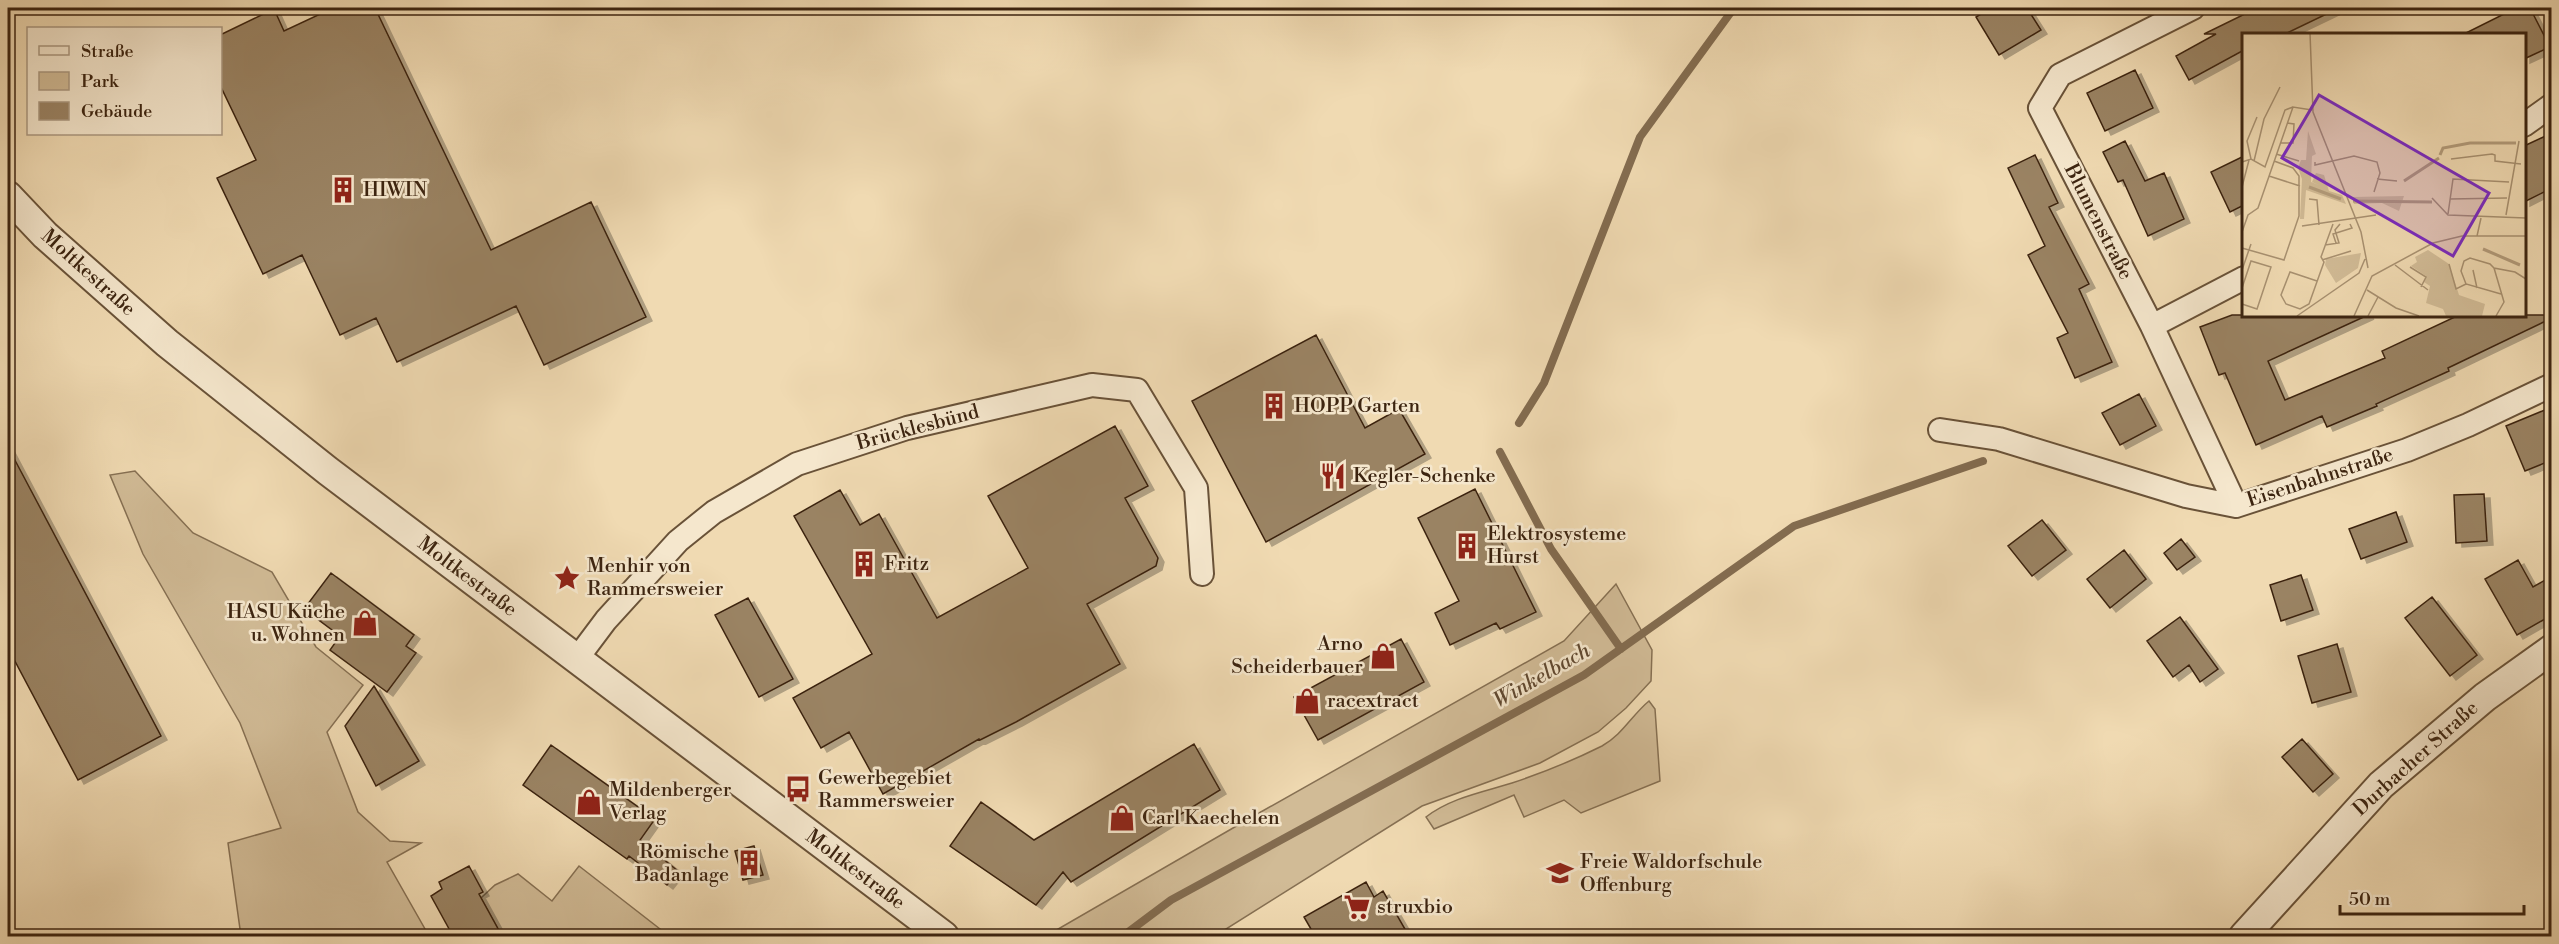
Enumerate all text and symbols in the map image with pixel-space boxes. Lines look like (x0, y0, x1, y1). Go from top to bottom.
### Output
legend (27, 27, 222, 135)
inset map (2242, 33, 2526, 316)
text: Straße (81, 40, 134, 63)
text: Park (81, 70, 120, 93)
text: Gebäude (81, 100, 152, 123)
street label: Blumenstraße (2058, 159, 2138, 284)
building icon: HIWIN (328, 175, 358, 205)
place label: HIWIN (363, 178, 427, 203)
street label: Moltkestraße (36, 224, 140, 322)
building icon: HOPP Garten (1259, 391, 1289, 421)
place label: HOPP Garten (1294, 394, 1420, 419)
street label: Brücklesbünd (853, 399, 983, 457)
street label: Eisenbahnstraße (2244, 443, 2396, 513)
restaurant icon: Kegler-Schenke (1318, 461, 1348, 491)
place label: Kegler-Schenke (1353, 464, 1496, 489)
place label: Elektrosysteme Hurst (1487, 522, 1626, 570)
street label: Moltkestraße (412, 531, 522, 623)
building icon: Elektrosysteme Hurst (1452, 531, 1482, 561)
building icon: Fritz (849, 549, 879, 579)
place label: Fritz (884, 552, 929, 577)
place label: Menhir von Rammersweier (587, 554, 724, 602)
place icon: Menhir von Rammersweier (552, 563, 582, 593)
place label: HASU Küche u. Wohnen (227, 600, 345, 648)
shop icon: HASU Küche u. Wohnen (350, 608, 380, 638)
place label: Arno Scheiderbauer (1231, 632, 1363, 680)
water label: Winkelbach (1489, 638, 1595, 714)
shop icon: Arno Scheiderbauer (1368, 641, 1398, 671)
shop icon: racextract (1292, 686, 1322, 716)
place label: racextract (1327, 689, 1419, 714)
street label: Durbacher Straße (2348, 696, 2484, 822)
place label: Gewerbegebiet Rammersweier (818, 766, 955, 814)
bus stop icon: Gewerbegebiet Rammersweier (783, 774, 813, 804)
place label: Mildenberger Verlag (608, 778, 732, 826)
shop icon: Mildenberger Verlag (574, 787, 604, 817)
shop icon: Carl Kaechelen (1107, 803, 1137, 833)
place label: Carl Kaechelen (1142, 806, 1280, 831)
street label: Moltkestraße (800, 824, 910, 916)
place label: Römische Badanlage (634, 840, 729, 888)
building icon: Römische Badanlage (734, 848, 764, 878)
place label: Freie Waldorfschule Offenburg (1580, 850, 1762, 898)
school or university icon: Freie Waldorfschule Offenburg (1545, 858, 1575, 888)
scale bar (2340, 878, 2524, 916)
text: 50 m (2349, 888, 2391, 911)
supermarket icon: struxbio (1342, 892, 1372, 922)
place label: struxbio (1377, 895, 1453, 920)

